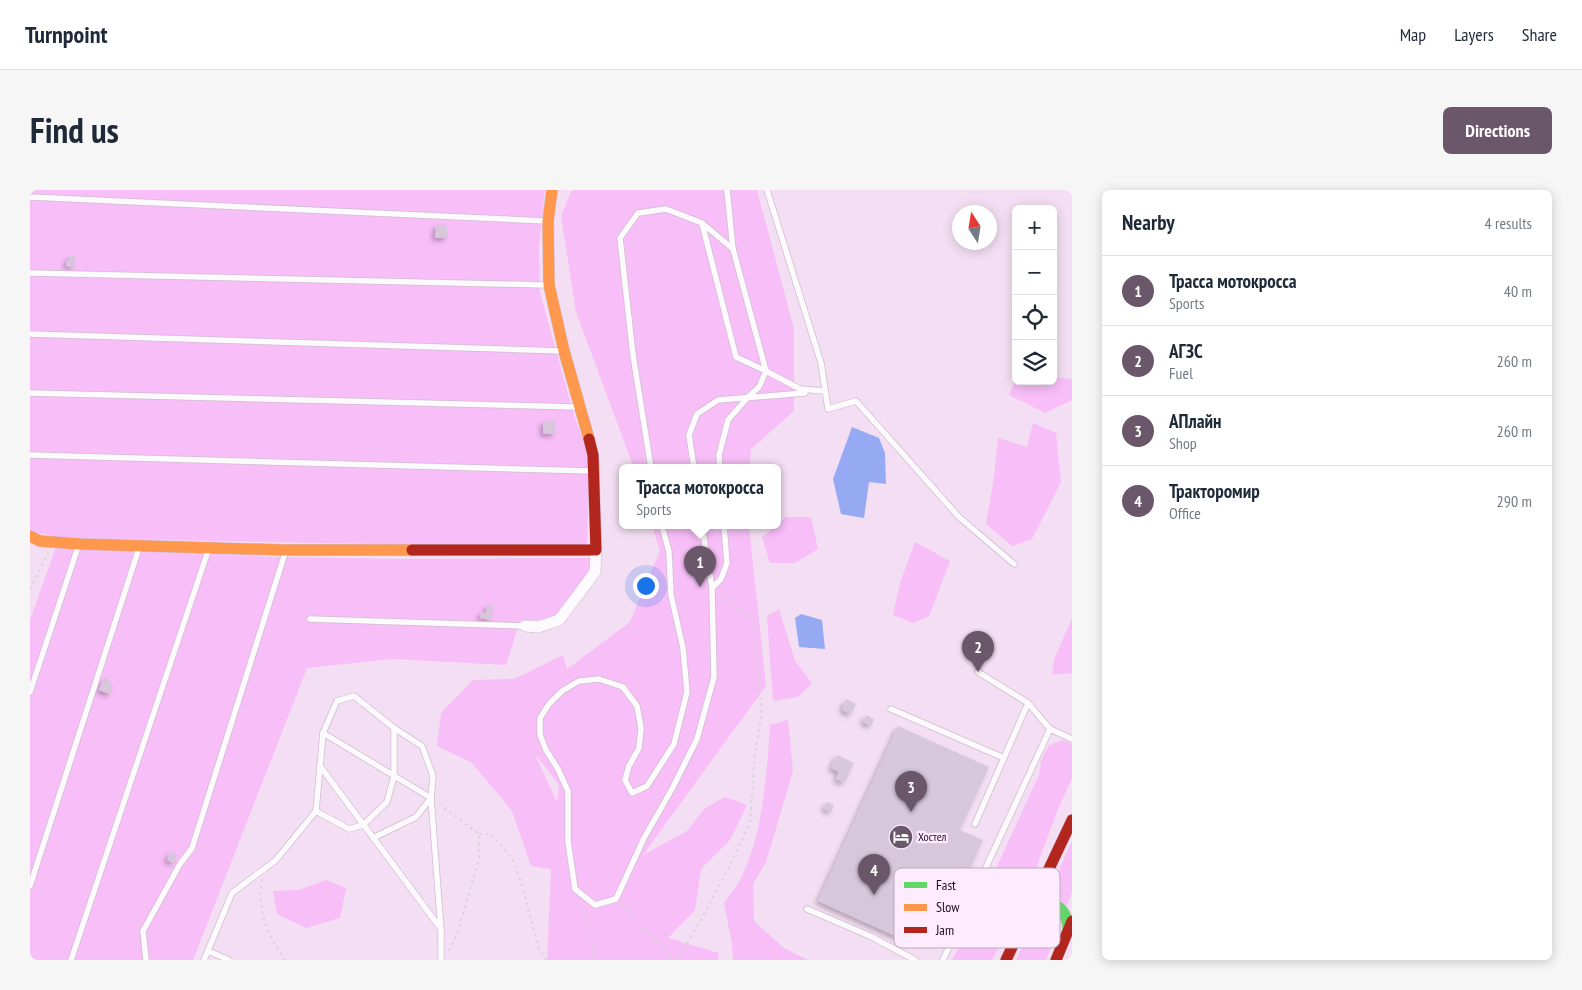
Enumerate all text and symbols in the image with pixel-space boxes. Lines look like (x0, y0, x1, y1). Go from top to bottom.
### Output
text: Turnpoint (25, 19, 107, 50)
text: Map (1400, 23, 1426, 46)
text: Layers (1454, 23, 1494, 46)
text: Share (1522, 23, 1557, 46)
text: Find us (30, 107, 119, 153)
button: Directions (1443, 107, 1552, 154)
north arrow (952, 205, 997, 250)
map controls (1012, 205, 1057, 385)
button: + (1012, 205, 1057, 250)
text: Nearby (1122, 209, 1175, 236)
text: 4 results (1485, 213, 1532, 233)
button: − (1012, 250, 1057, 295)
text: Трасса мотокросса (1169, 269, 1297, 293)
text: 1 (1134, 281, 1142, 301)
text: 40 m (1504, 281, 1532, 301)
text: Sports (1169, 293, 1204, 313)
button: locate (1012, 295, 1057, 340)
text: АГЗС (1169, 339, 1203, 363)
button: layers (1012, 340, 1057, 385)
text: 2 (1134, 351, 1142, 371)
text: 260 m (1497, 351, 1532, 371)
text: Fuel (1169, 363, 1193, 383)
text: АПлайн (1169, 409, 1222, 433)
text: 3 (1134, 421, 1142, 441)
text: 260 m (1497, 421, 1532, 441)
text: Shop (1169, 433, 1197, 453)
popup (619, 464, 781, 529)
text: Трасса мотокросса (636, 475, 764, 499)
text: Тракторомир (1169, 479, 1260, 503)
text: 4 (1134, 491, 1142, 511)
text: 290 m (1497, 491, 1532, 511)
text: Sports (636, 499, 671, 519)
text: Office (1169, 503, 1201, 523)
pin: 1 (684, 546, 716, 587)
your location (633, 573, 659, 599)
pin: 2 (962, 631, 994, 672)
pin: 3 (895, 771, 927, 812)
hotel icon: Хостел (888, 824, 914, 850)
place label: Хостел (918, 829, 946, 844)
pin: 4 (858, 854, 890, 895)
legend (894, 868, 1060, 948)
text: Fast (936, 876, 956, 894)
text: Slow (936, 898, 960, 916)
text: Jam (935, 921, 954, 939)

